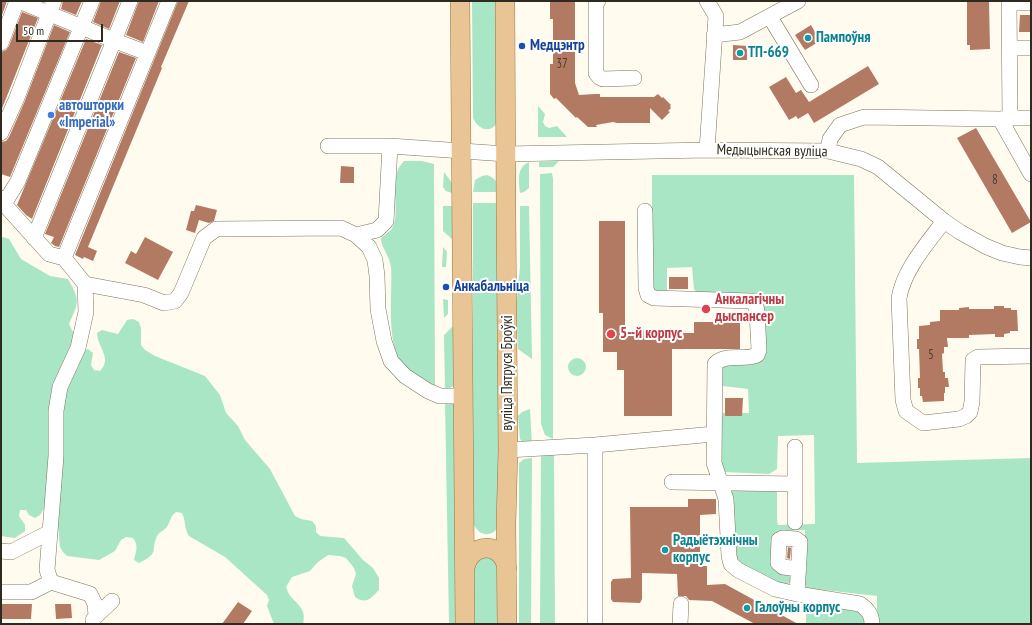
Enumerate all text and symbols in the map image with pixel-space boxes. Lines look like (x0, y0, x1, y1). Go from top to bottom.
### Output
scale bar (18, 16, 105, 42)
text: 50 m (23, 23, 44, 38)
place label: Пампоўня (816, 29, 870, 47)
marker: Пампоўня (803, 33, 813, 43)
place label: Медцэнтр (530, 37, 585, 55)
marker: Медцэнтр (517, 41, 527, 51)
place label: ТП-669 (748, 44, 789, 62)
marker: ТП-669 (735, 48, 745, 58)
house number: 37 (556, 56, 568, 72)
place label: автошторки «Imperial» (59, 97, 124, 132)
marker: автошторки «Imperial» (46, 110, 56, 120)
street label: Медыцынская вуліца (716, 141, 828, 161)
house number: 8 (992, 172, 998, 188)
place label: Анкабальніца (454, 278, 529, 296)
marker: Анкабальніца (441, 282, 451, 292)
place label: Анкалагічны дыспансер (715, 291, 784, 326)
marker: Анкалагічны дыспансер (700, 303, 712, 315)
street label: вуліца Пятруся Броўкі (499, 315, 517, 431)
place label: 5--й корпус (620, 325, 682, 343)
marker: 5--й корпус (605, 328, 617, 340)
house number: 5 (928, 347, 934, 363)
place label: Радыётэхнічны корпус (673, 532, 758, 567)
marker: Радыётэхнічны корпус (660, 545, 670, 555)
place label: Галоўны корпус (755, 599, 840, 617)
marker: Галоўны корпус (742, 603, 752, 613)

